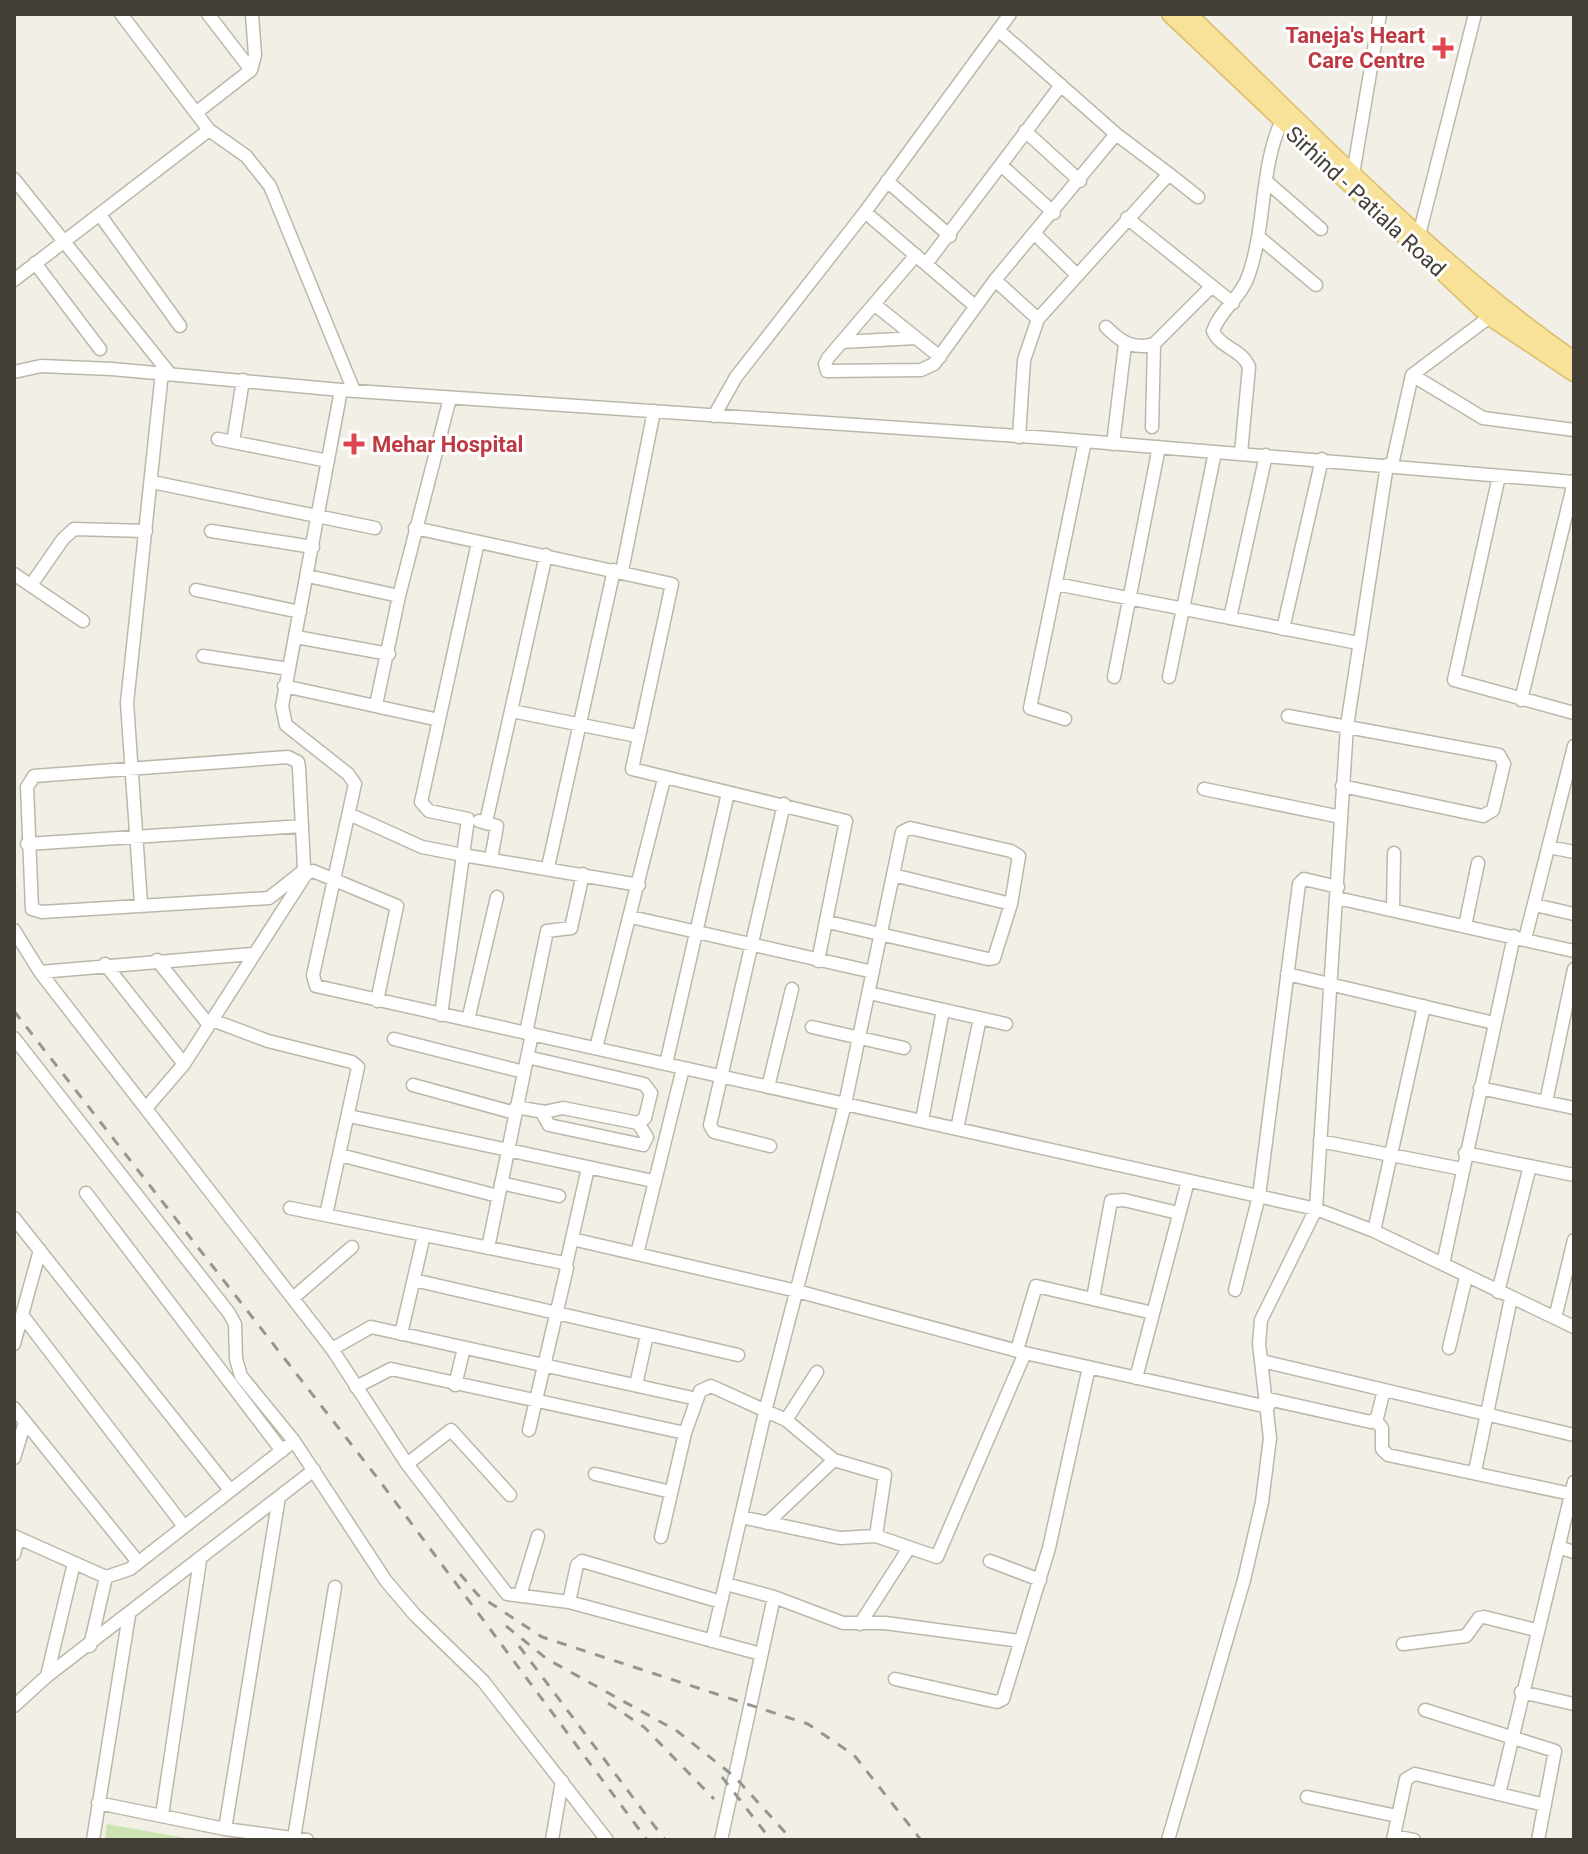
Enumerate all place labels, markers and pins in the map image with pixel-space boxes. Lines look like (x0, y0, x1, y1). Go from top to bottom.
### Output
place label: Taneja's Heart Care Centre (1285, 23, 1426, 73)
marker: Taneja's Heart Care Centre (1432, 37, 1454, 59)
place label: Mehar Hospital (372, 432, 523, 457)
marker: Mehar Hospital (343, 433, 365, 455)

